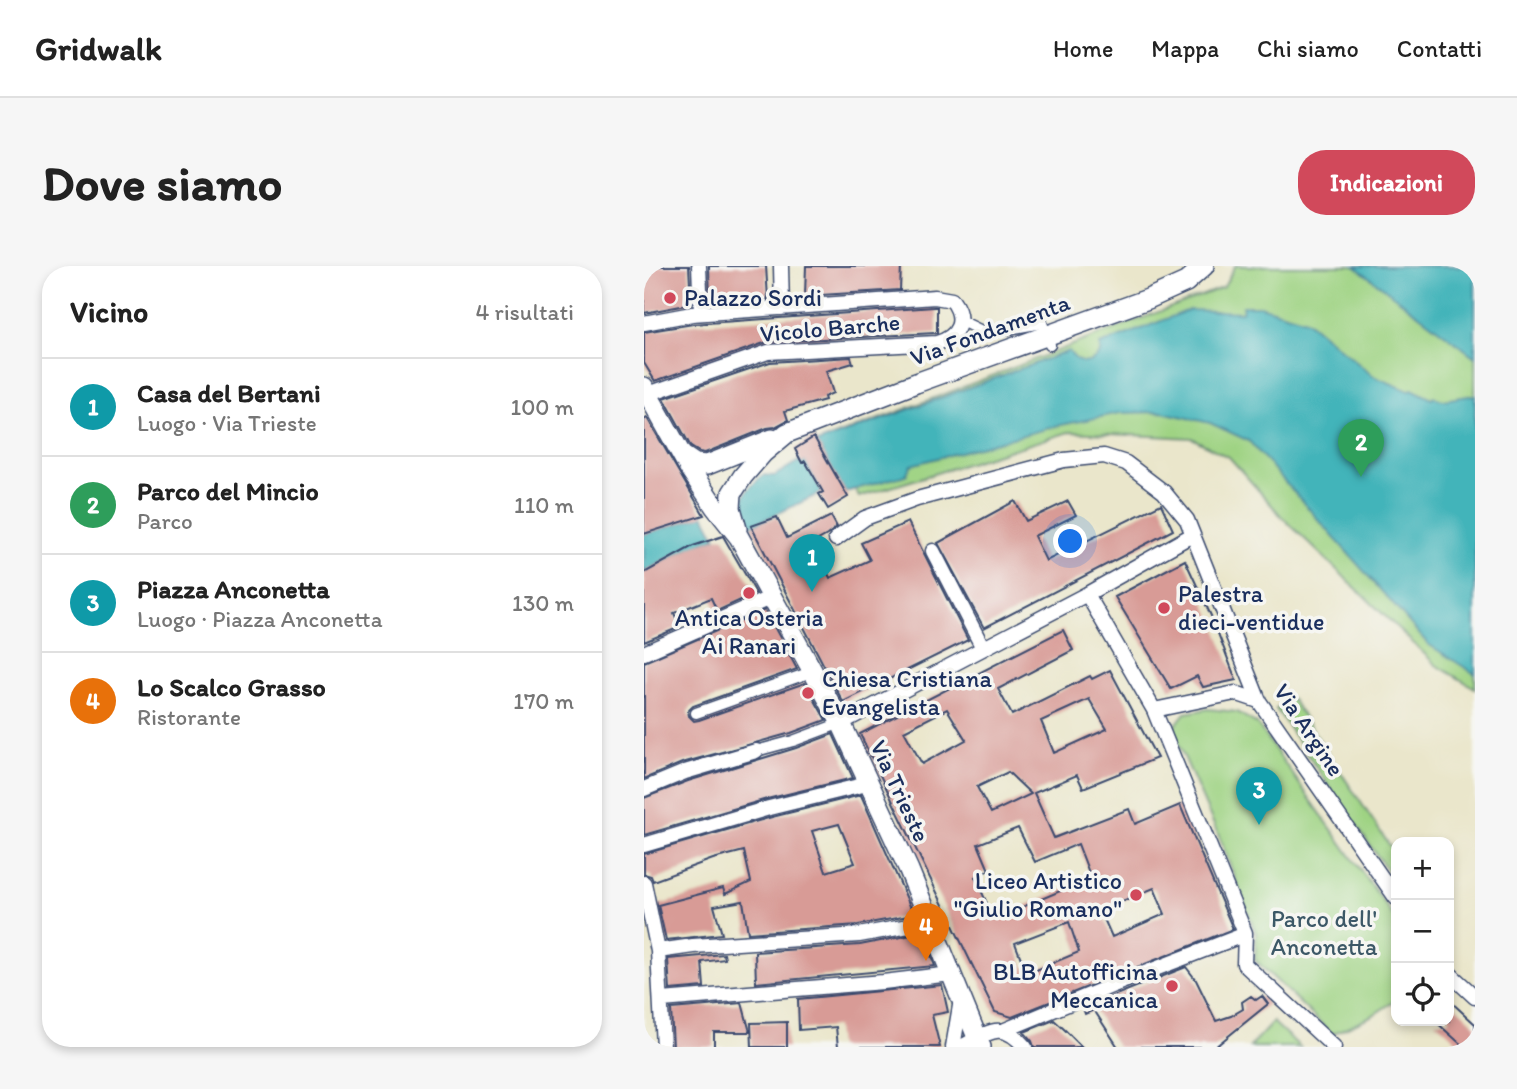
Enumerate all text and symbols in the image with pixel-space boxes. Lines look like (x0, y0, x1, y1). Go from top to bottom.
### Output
text: Gridwalk (35, 29, 162, 68)
text: Home (1053, 34, 1113, 63)
text: Mappa (1151, 34, 1219, 63)
text: Chi siamo (1257, 34, 1359, 63)
text: Contatti (1397, 34, 1482, 63)
button: Indicazioni (1298, 150, 1475, 215)
text: Dove siamo (42, 153, 282, 212)
place label: Palazzo Sordi (684, 283, 822, 312)
street label: Via Fondamenta (906, 287, 1074, 372)
marker: Palazzo Sordi (662, 290, 678, 306)
text: Vicino (70, 293, 148, 330)
text: 4 risultati (476, 298, 574, 326)
street label: Vicolo Barche (759, 307, 901, 348)
text: Casa del Bertani (137, 377, 321, 409)
text: 1 (88, 393, 98, 421)
text: 100 m (510, 393, 574, 421)
text: Luogo · Via Trieste (137, 409, 317, 437)
pin: 2 (1338, 419, 1384, 477)
text: Parco del Mincio (137, 475, 319, 507)
text: 2 (87, 491, 99, 519)
text: 110 m (514, 491, 574, 519)
text: Parco (137, 507, 193, 535)
your location (1053, 524, 1087, 558)
pin: 1 (789, 534, 835, 592)
text: Piazza Anconetta (137, 573, 330, 605)
place label: Palestra dieci-ventidue (1178, 579, 1325, 636)
marker: Antica Osteria Ai Ranari (741, 585, 757, 601)
text: 3 (87, 589, 99, 617)
text: 130 m (512, 589, 574, 617)
marker: Palestra dieci-ventidue (1156, 600, 1172, 616)
place label: Antica Osteria Ai Ranari (675, 603, 823, 660)
text: Luogo · Piazza Anconetta (137, 605, 383, 633)
place label: Chiesa Cristiana Evangelista (822, 664, 992, 721)
text: Lo Scalco Grasso (137, 671, 326, 703)
street label: Via Argine (1268, 678, 1351, 782)
marker: Chiesa Cristiana Evangelista (800, 685, 816, 701)
text: 4 (86, 687, 100, 715)
text: 170 m (513, 687, 574, 715)
text: Ristorante (137, 703, 241, 731)
street label: Via Trieste (864, 735, 937, 846)
pin: 3 (1236, 767, 1282, 825)
map controls (1391, 837, 1454, 1026)
button: + (1391, 837, 1454, 900)
place label: Liceo Artistico "Giulio Romano" (954, 866, 1122, 923)
marker: Liceo Artistico "Giulio Romano" (1128, 887, 1144, 903)
button: − (1391, 900, 1454, 963)
pin: 4 (903, 903, 949, 961)
park label: Parco dell' Anconetta (1271, 904, 1378, 961)
place label: BLB Autofficina Meccanica (993, 957, 1158, 1014)
button: locate (1391, 963, 1454, 1026)
marker: BLB Autofficina Meccanica (1164, 978, 1180, 994)

